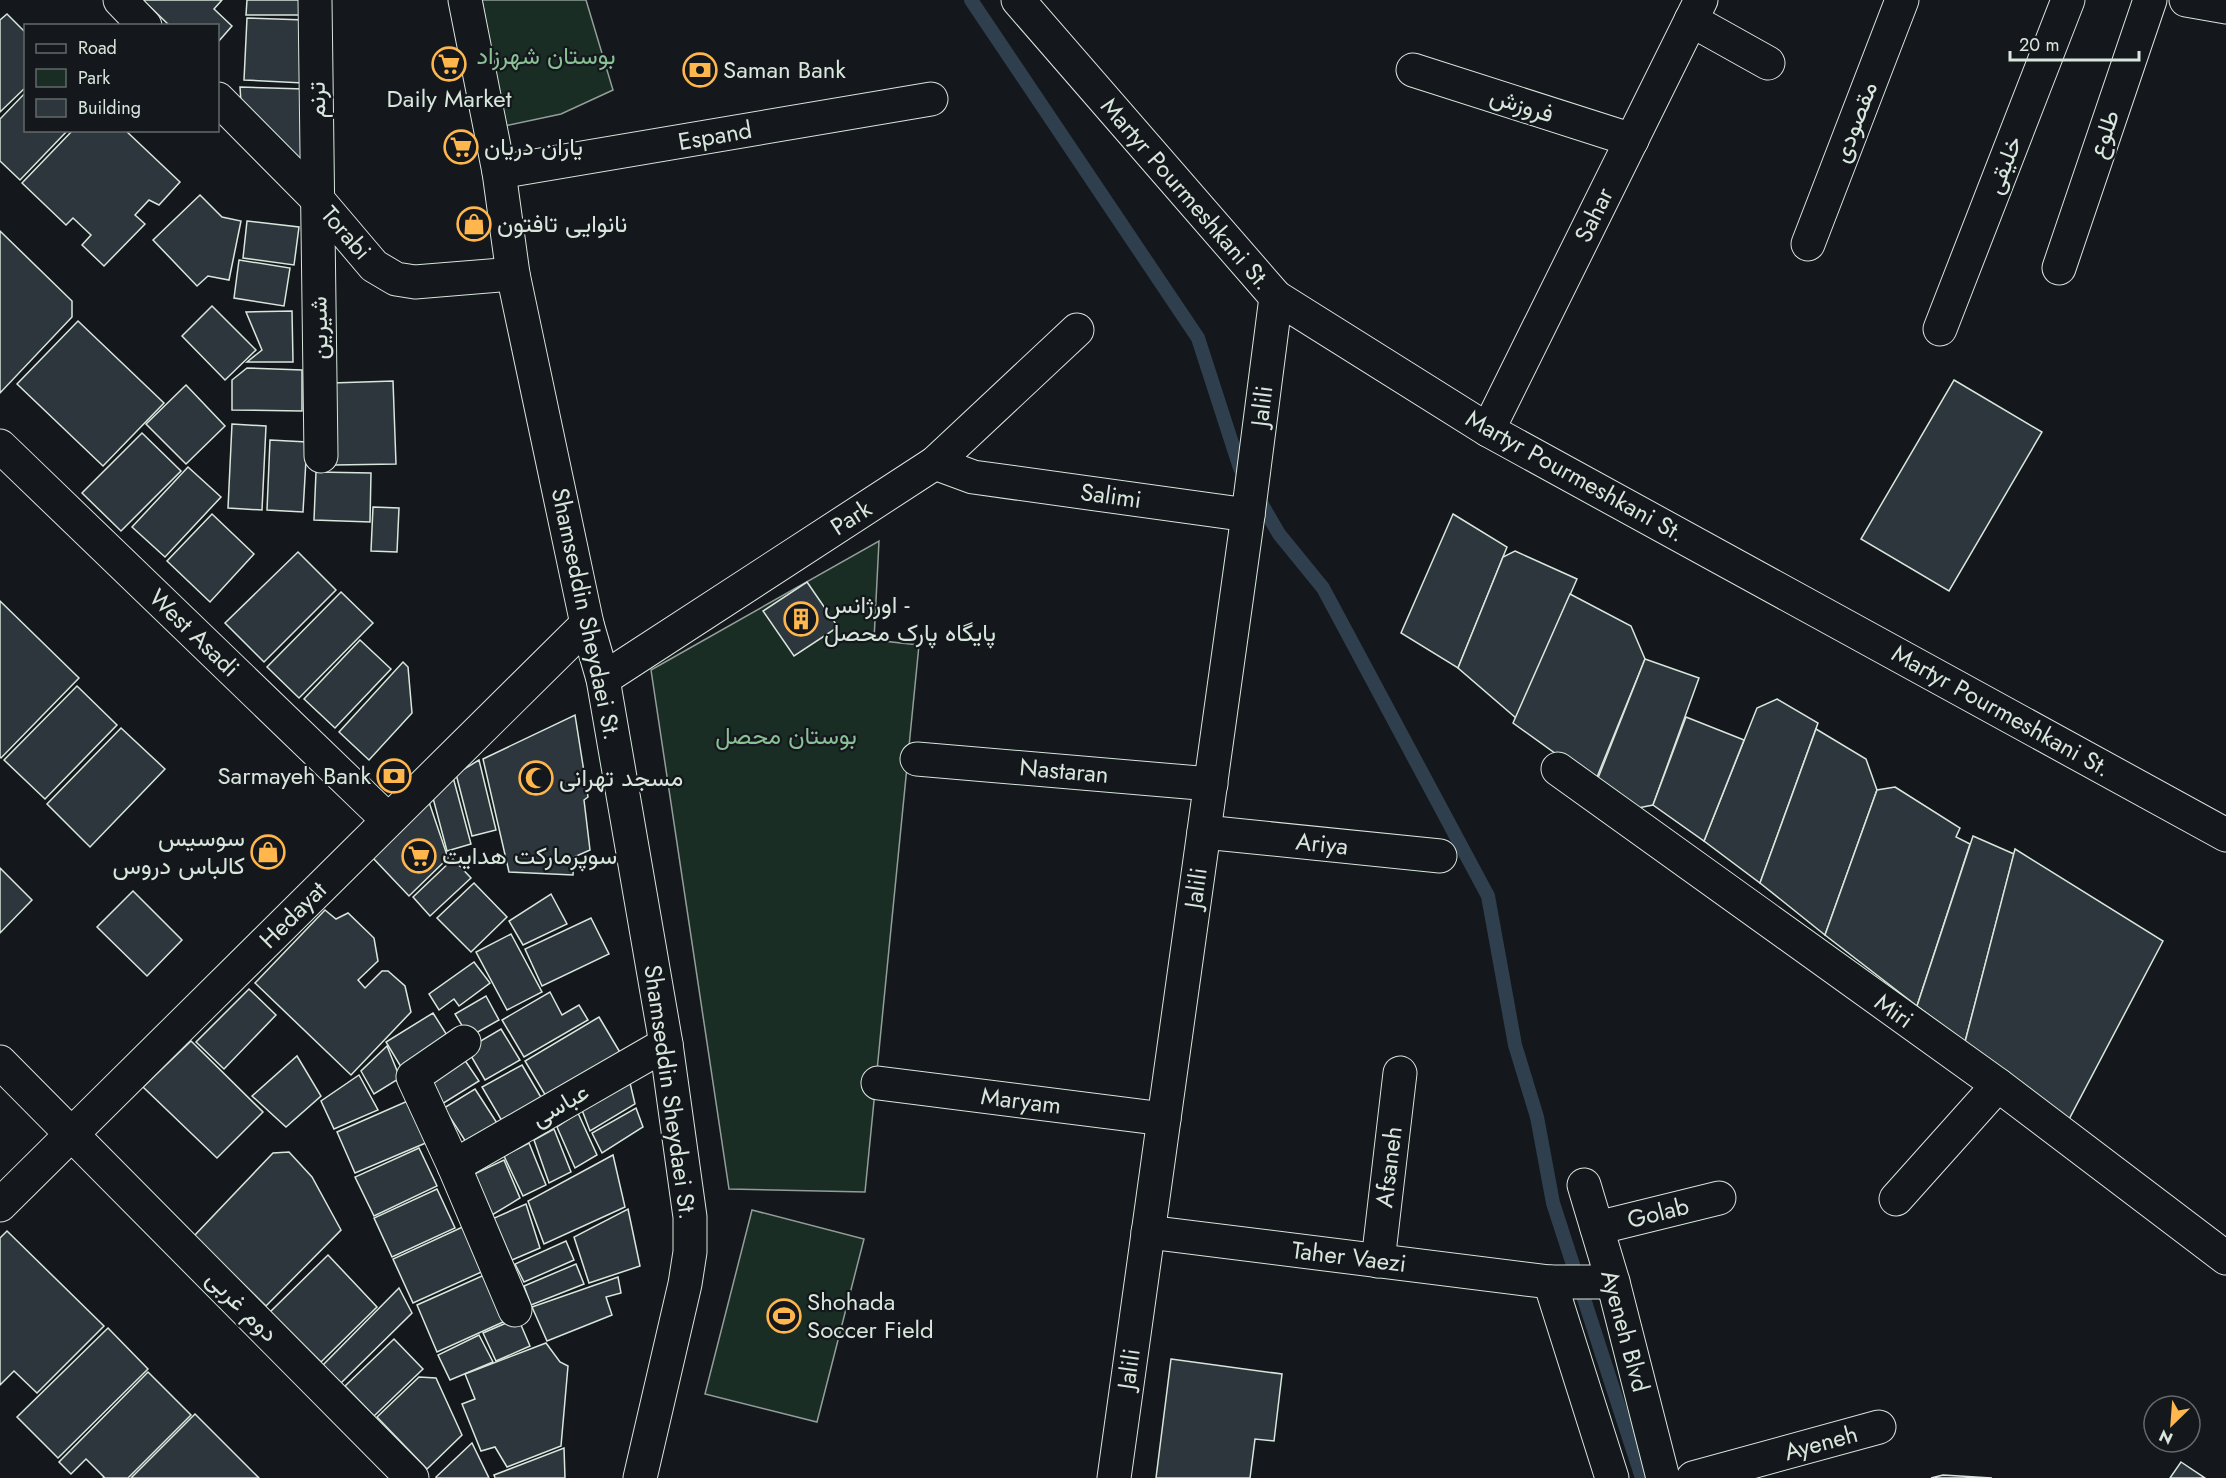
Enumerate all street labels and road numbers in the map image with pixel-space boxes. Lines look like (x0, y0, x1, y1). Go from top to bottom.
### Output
street label: مقصودی (1823, 76, 1886, 168)
street label: فروزش (1486, 78, 1559, 131)
street label: ترنم (299, 81, 334, 119)
street label: Martyr Pourmeshkani St. (1093, 90, 1280, 298)
street label: طلوع (2079, 105, 2128, 163)
street label: Espand (675, 112, 755, 159)
street label: خلیقی (1976, 131, 2031, 199)
street label: Sahar (1565, 181, 1622, 248)
street label: Torabi (313, 198, 380, 267)
street label: شیرین (300, 296, 337, 360)
street label: Jalili (1241, 384, 1281, 431)
street label: Martyr Pourmeshkani St. (1460, 401, 1691, 550)
street label: Salimi (1078, 474, 1144, 517)
street label: Shamseddin Sheydaei St. (543, 485, 630, 743)
street label: Park (823, 491, 879, 544)
street label: West Asadi (141, 581, 247, 685)
street label: Martyr Pourmeshkani St. (1886, 636, 2117, 785)
street label: Nastaran (1018, 749, 1110, 792)
street label: Ariya (1294, 823, 1350, 864)
street label: Jalili (1175, 865, 1216, 914)
street label: Hedayat (251, 873, 334, 956)
street label: Shamseddin Sheydaei St. (635, 962, 706, 1222)
street label: Miri (1868, 985, 1921, 1037)
street label: عباسی (524, 1074, 595, 1135)
street label: Maryam (979, 1078, 1063, 1123)
street label: Afsaneh (1366, 1124, 1411, 1210)
street label: Golab (1623, 1188, 1692, 1237)
street label: Taher Vaezi (1290, 1232, 1408, 1281)
street label: دوم غربی (198, 1262, 286, 1350)
street label: Ayeneh Blvd (1592, 1266, 1659, 1396)
street label: Jalili (1108, 1346, 1149, 1395)
street label: Ayeneh (1780, 1416, 1862, 1469)

